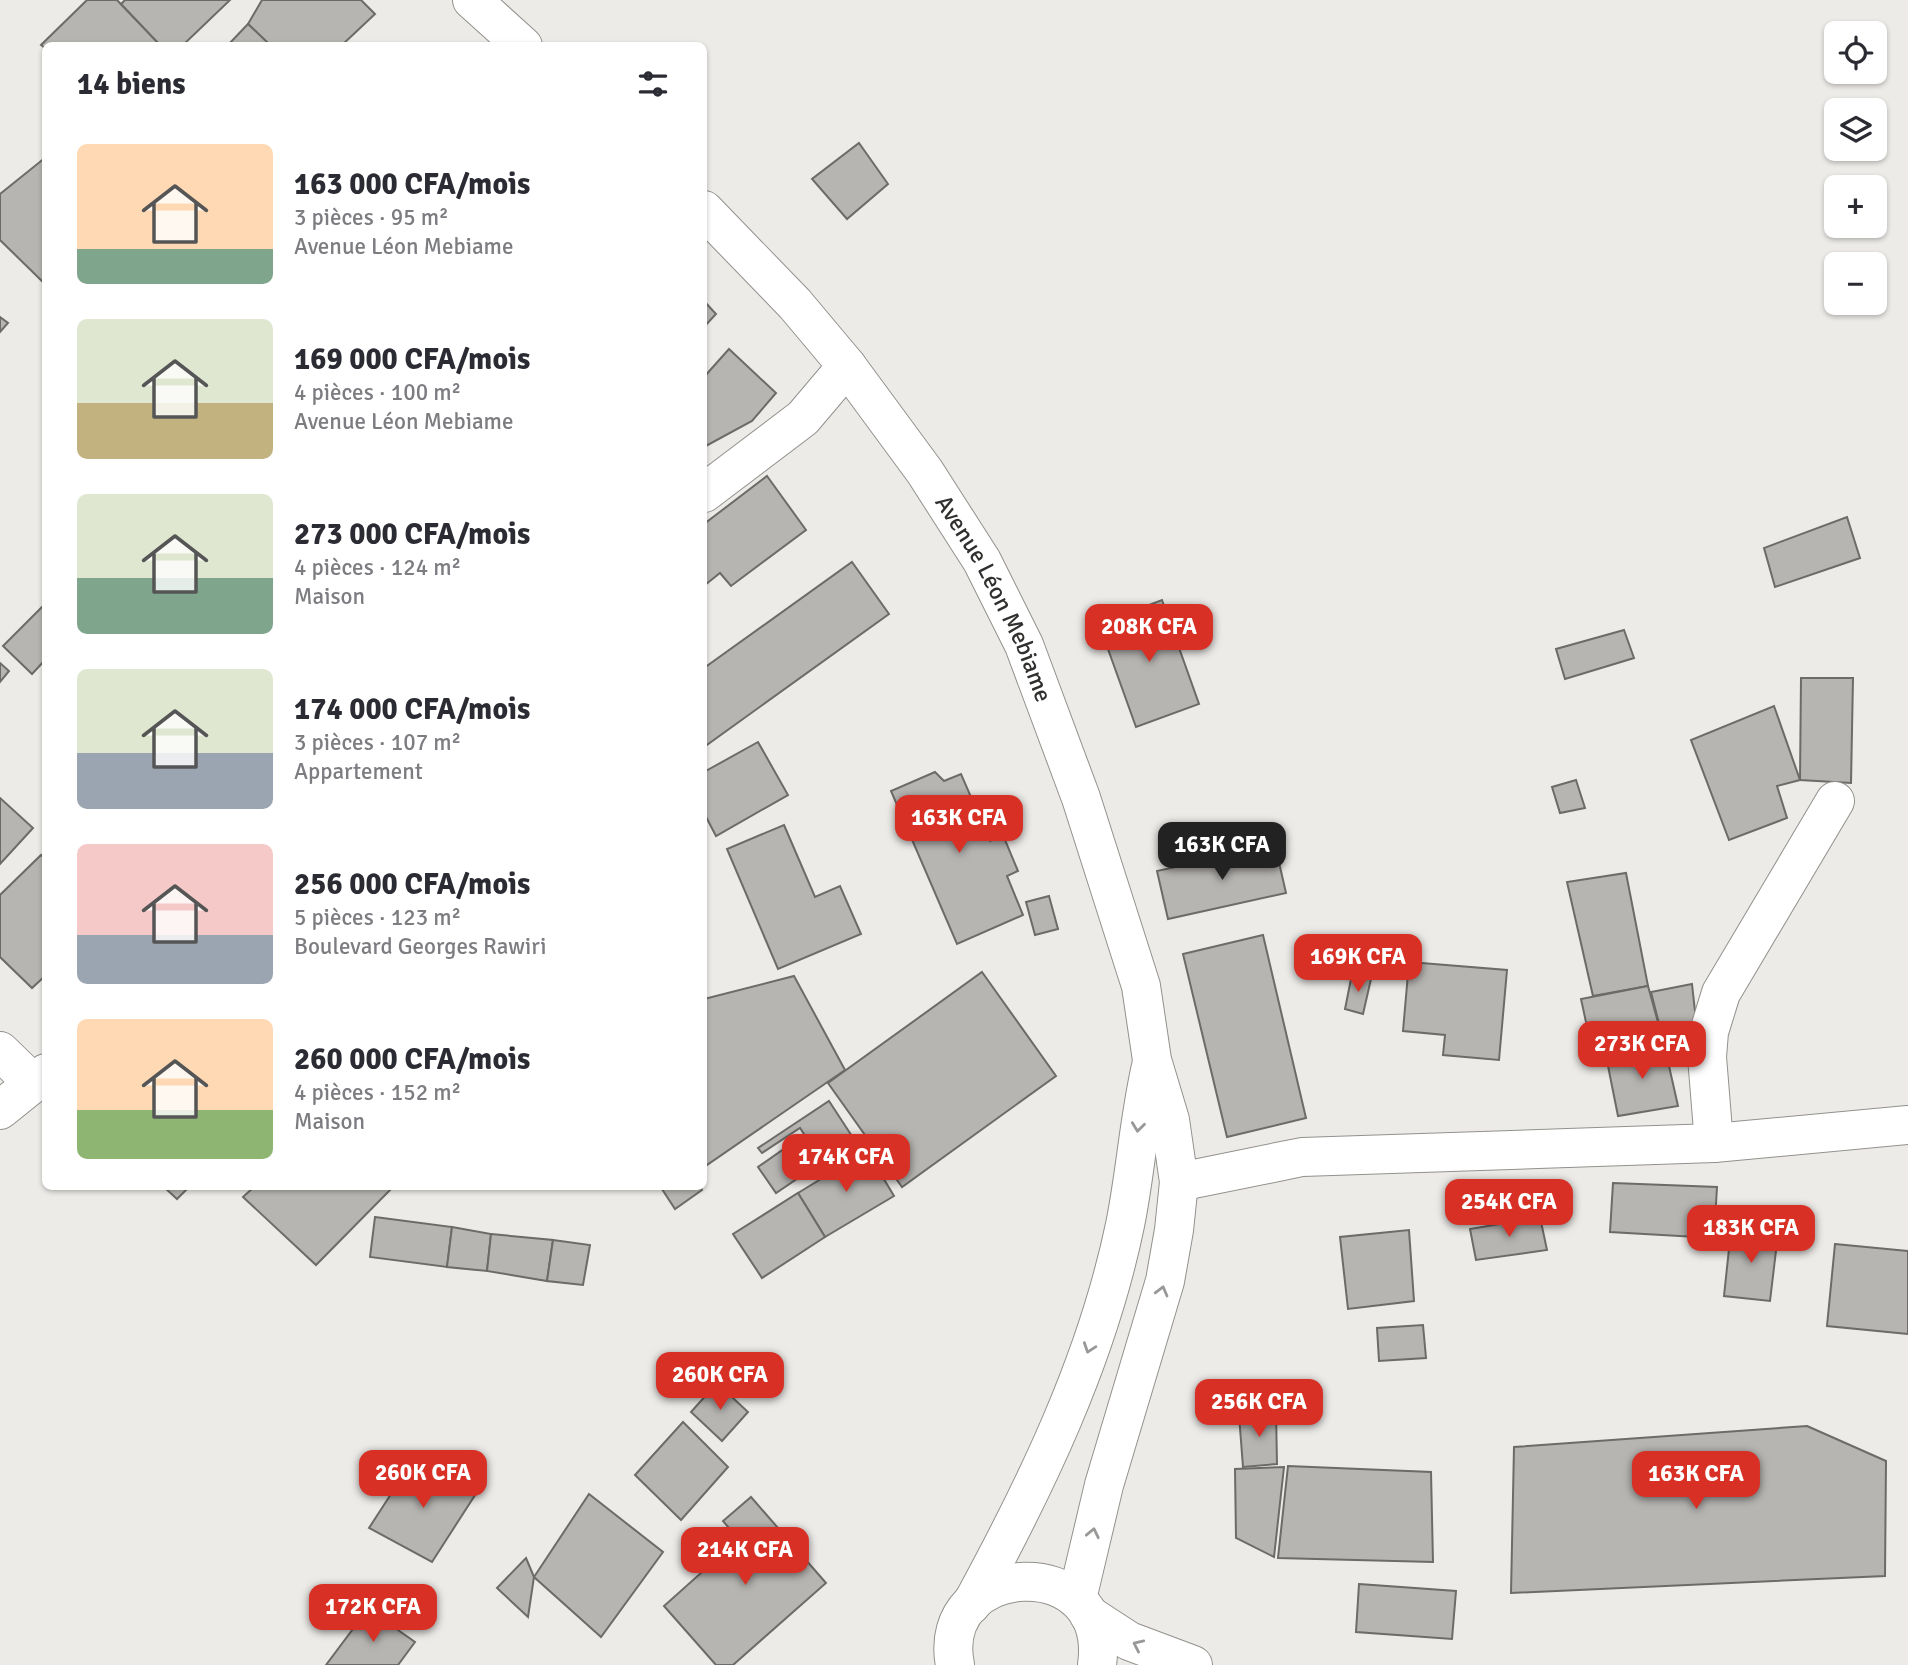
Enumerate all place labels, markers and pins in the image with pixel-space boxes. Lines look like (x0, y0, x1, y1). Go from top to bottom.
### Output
pin: 208K CFA (1077, 604, 1221, 664)
pin: 163K CFA (887, 796, 1031, 855)
pin: 163K CFA (1150, 822, 1294, 882)
pin: 169K CFA (1286, 934, 1430, 994)
pin: 273K CFA (1570, 1021, 1714, 1081)
pin: 174K CFA (774, 1134, 918, 1194)
pin: 254K CFA (1437, 1180, 1581, 1239)
pin: 183K CFA (1679, 1206, 1823, 1265)
pin: 260K CFA (648, 1352, 792, 1412)
pin: 256K CFA (1187, 1380, 1331, 1439)
pin: 260K CFA (351, 1450, 495, 1510)
pin: 163K CFA (1624, 1452, 1768, 1511)
pin: 214K CFA (673, 1528, 817, 1587)
pin: 172K CFA (301, 1584, 445, 1644)

